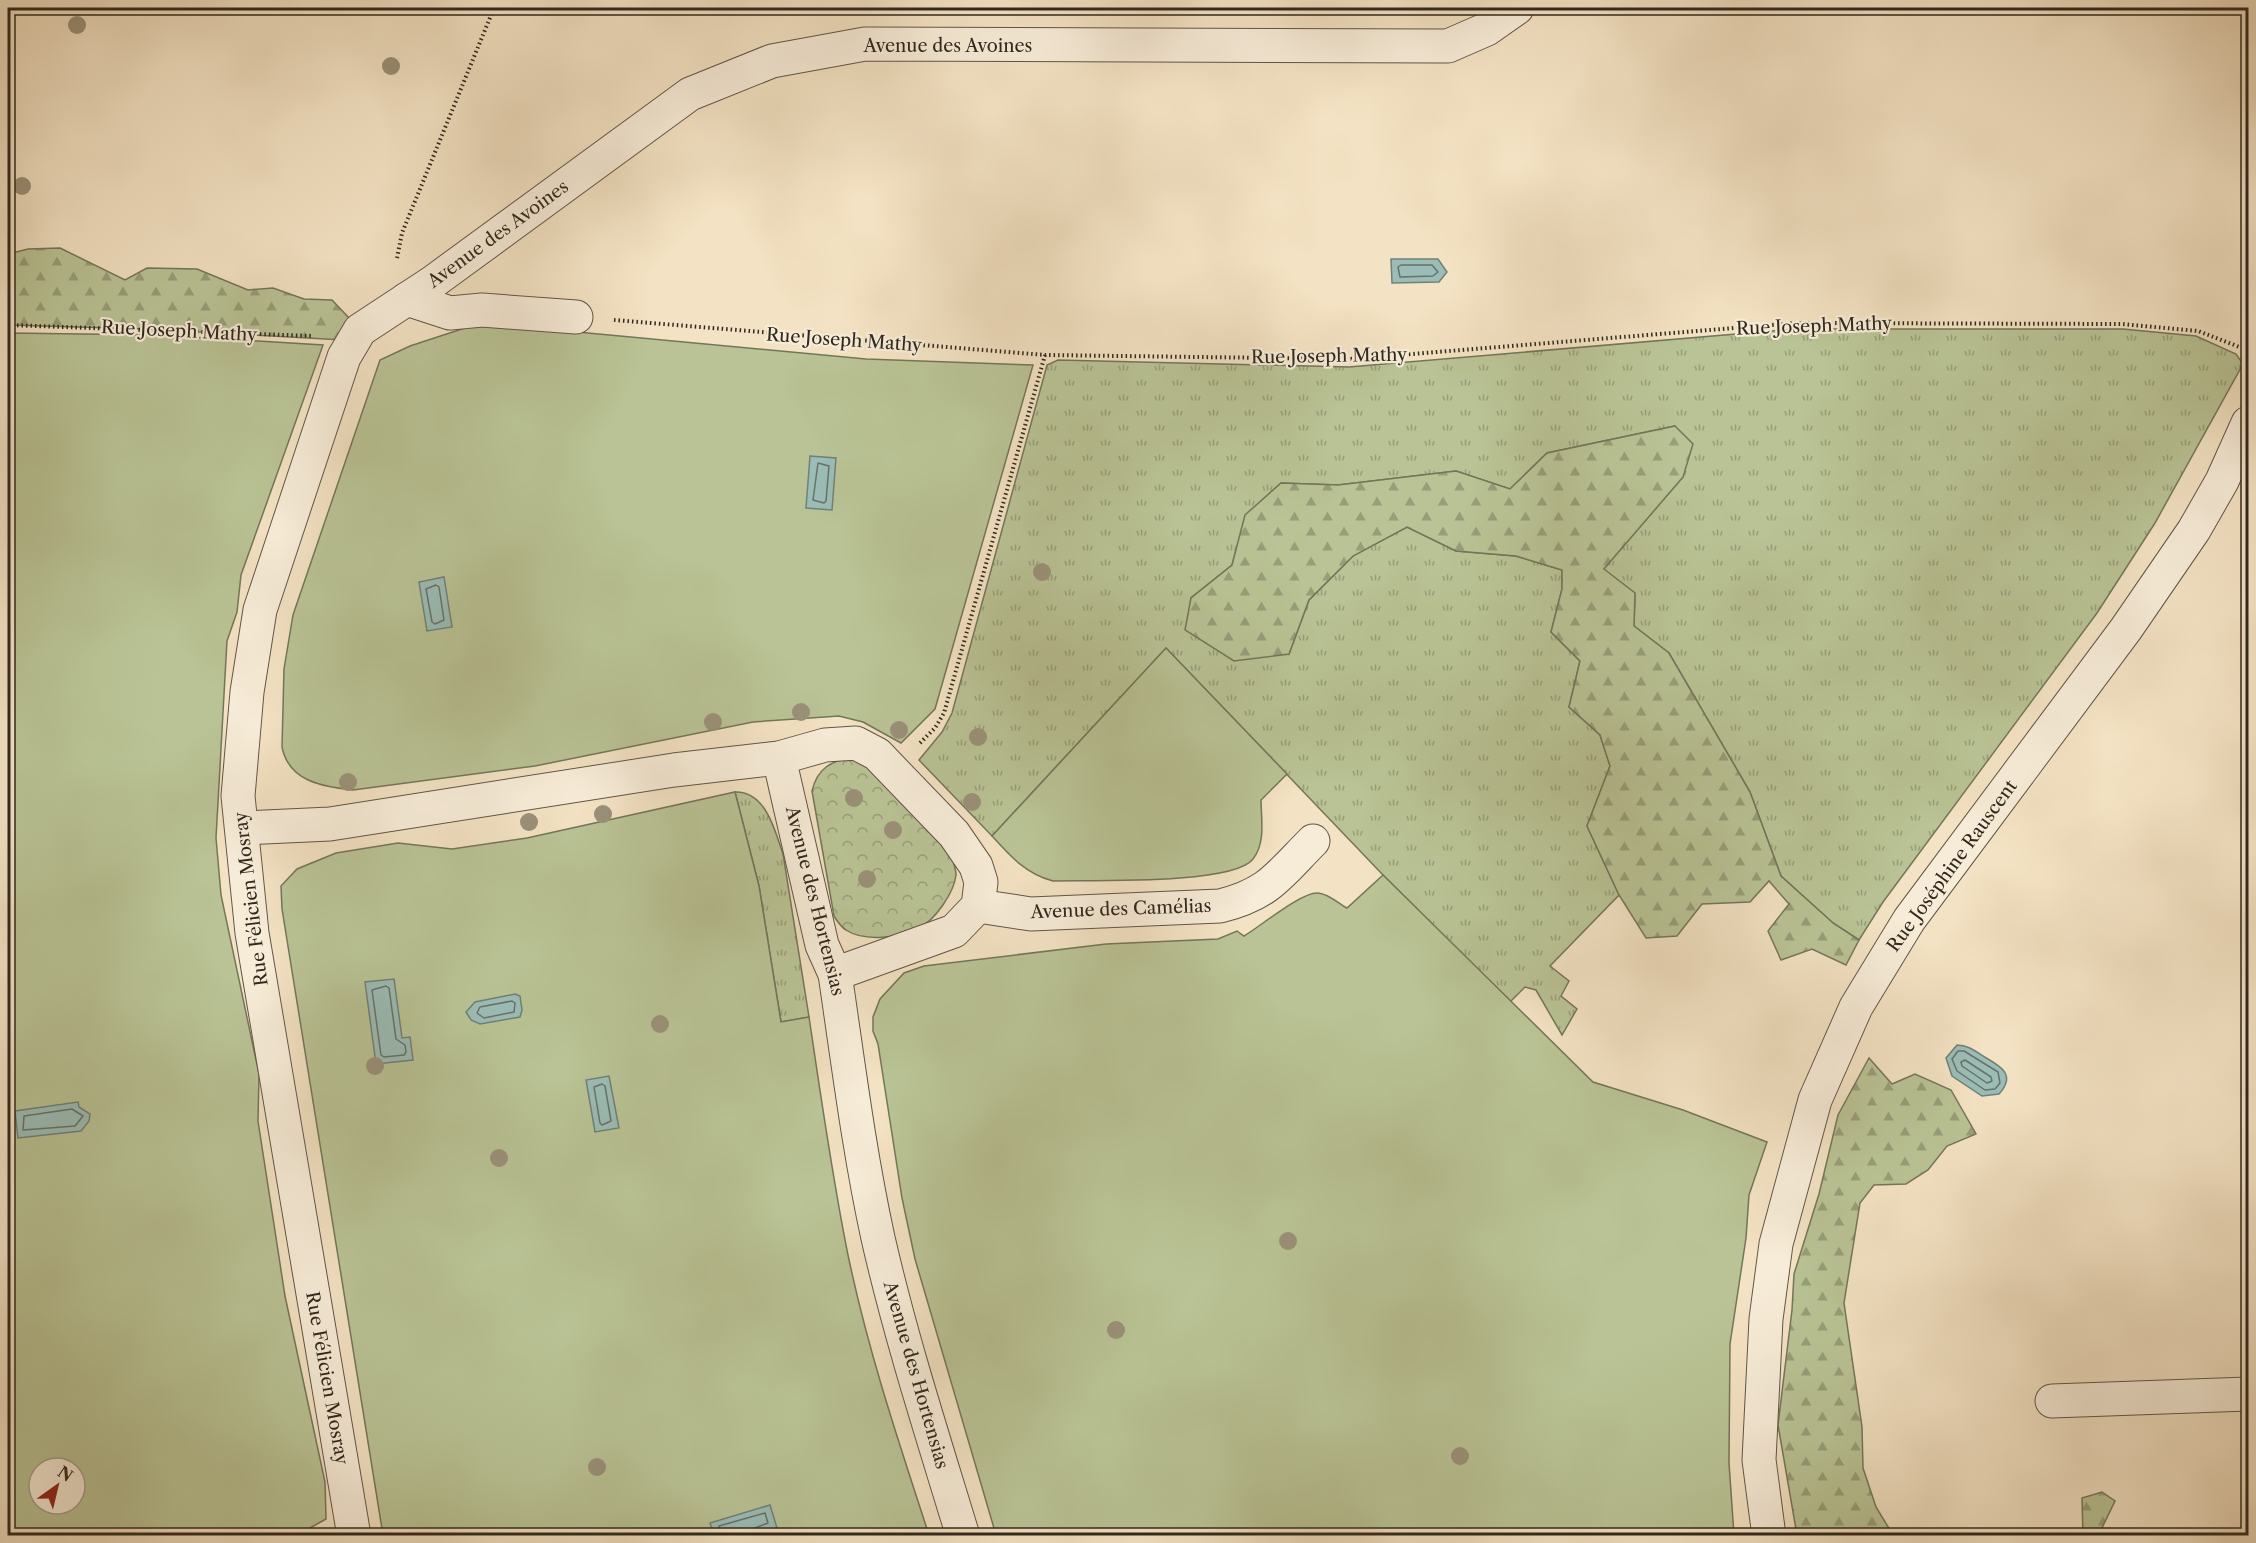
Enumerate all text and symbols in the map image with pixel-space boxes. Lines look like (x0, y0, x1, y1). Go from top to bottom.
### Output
street label: Avenue des Avoines (863, 35, 1032, 57)
street label: Avenue des Avoines (422, 175, 573, 293)
street label: Rue Joseph Mathy (1736, 312, 1893, 340)
street label: Rue Joseph Mathy (100, 316, 258, 346)
street label: Rue Joseph Mathy (765, 324, 924, 356)
street label: Rue Joseph Mathy (1251, 344, 1408, 368)
street label: Rue Joséphine Rauscent (1882, 775, 2022, 956)
street label: Avenue des Hortensias (781, 803, 849, 998)
street label: Rue Félicien Mosray (229, 810, 273, 987)
street label: Avenue des Camélias (1029, 895, 1212, 923)
street label: Avenue des Hortensias (878, 1278, 953, 1471)
street label: Rue Félicien Mosray (301, 1290, 353, 1467)
north arrow (27, 1456, 87, 1516)
text: N (54, 1461, 77, 1486)

